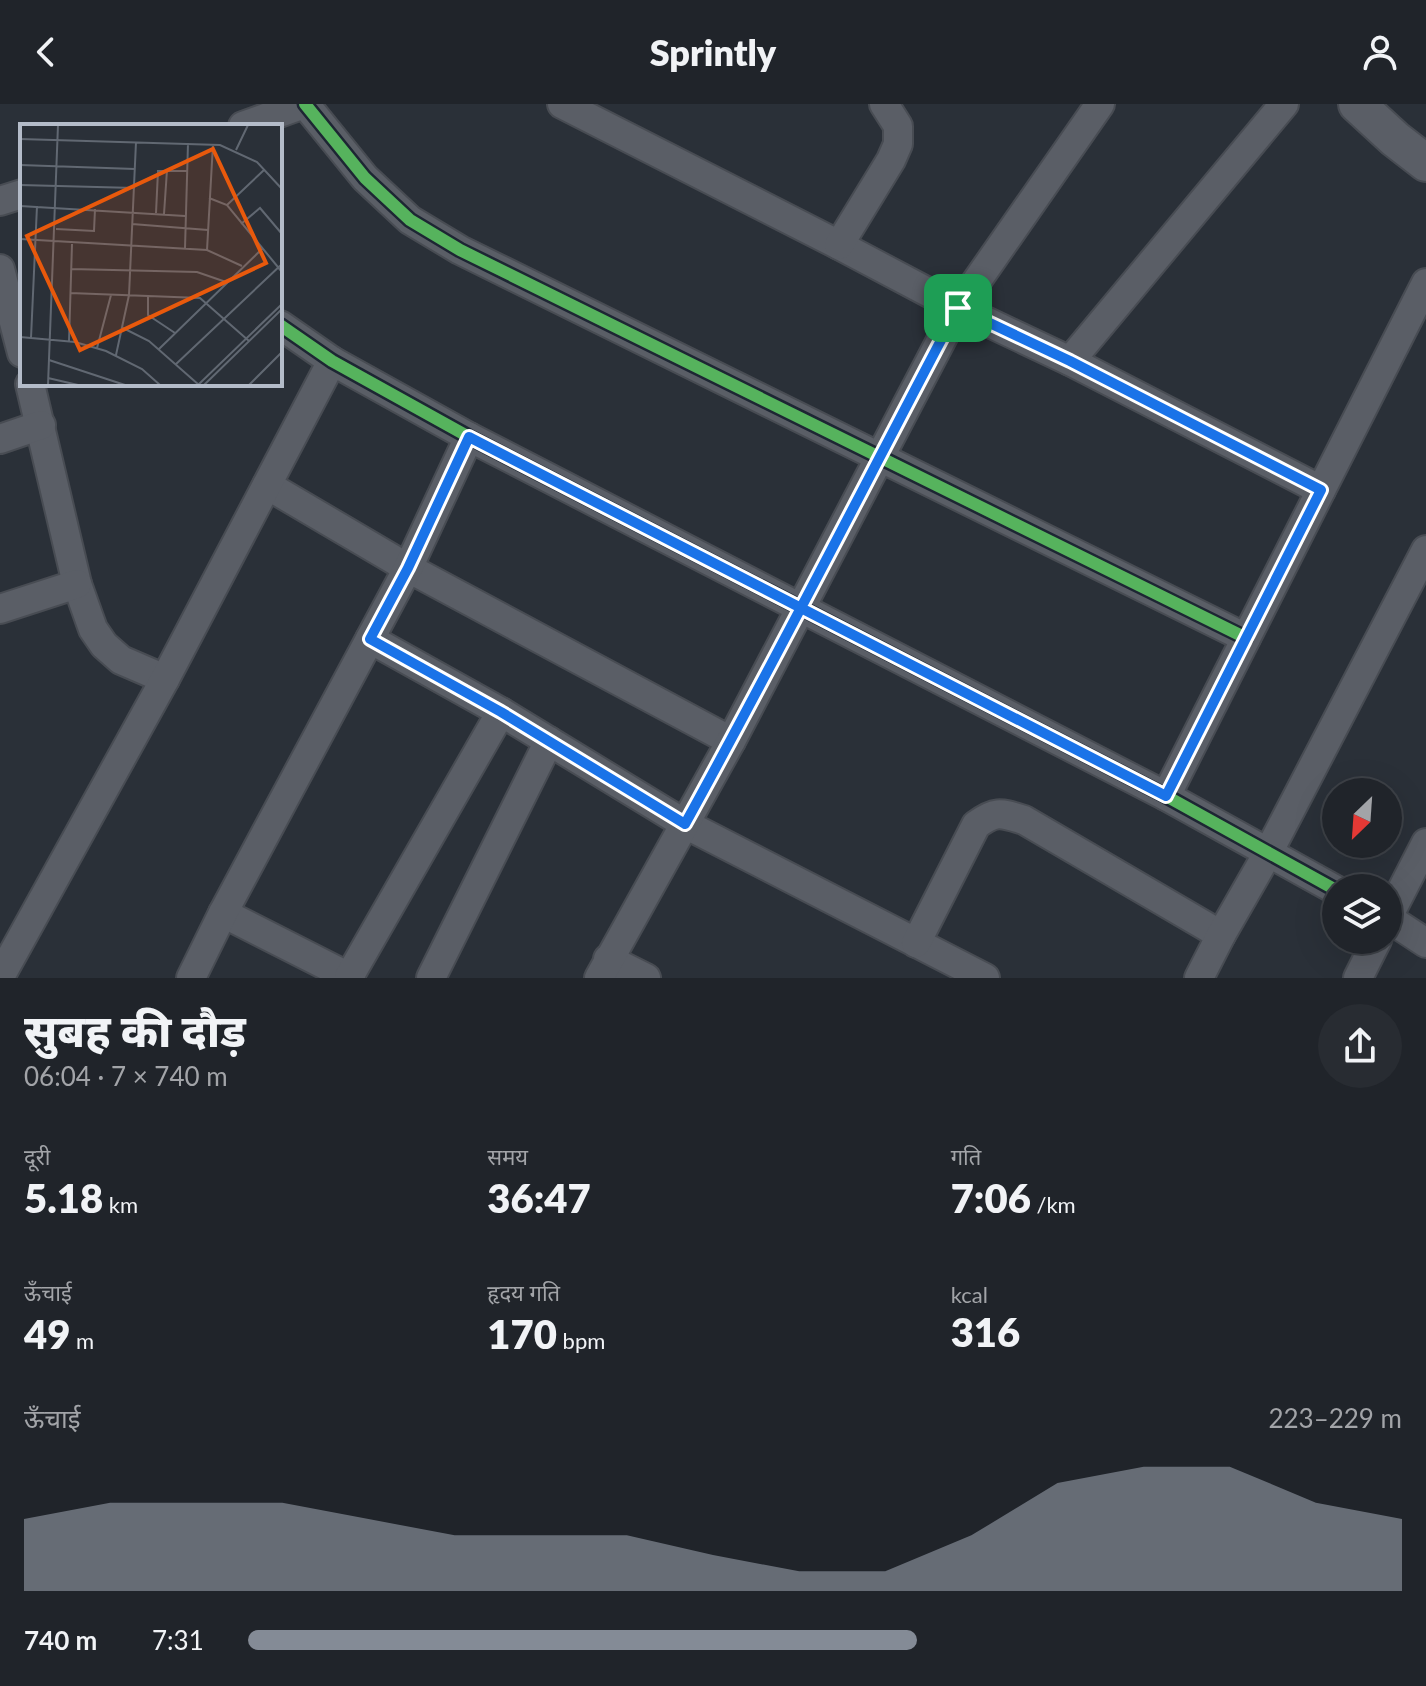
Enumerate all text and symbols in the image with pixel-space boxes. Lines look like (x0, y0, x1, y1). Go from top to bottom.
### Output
icon: back (24, 30, 68, 74)
text: Sprintly (650, 30, 776, 74)
icon: person (1358, 30, 1402, 74)
inset map (20, 124, 282, 386)
pin (924, 274, 992, 342)
icon: arrive (936, 286, 980, 330)
north arrow (1322, 778, 1402, 858)
map controls (1322, 778, 1402, 954)
button: layers (1322, 874, 1402, 954)
text: सुबह की दौड़ (24, 1004, 246, 1056)
button: share (1318, 1004, 1402, 1088)
text: 06:04 · 7 × 740 m (24, 1060, 228, 1092)
text: दूरी (24, 1143, 50, 1170)
text: समय (487, 1143, 528, 1170)
text: गति (951, 1143, 981, 1170)
text: 5.18 (24, 1174, 103, 1222)
text: 36:47 (487, 1174, 591, 1222)
text: 7:06 (951, 1174, 1031, 1222)
text: km (103, 1191, 138, 1218)
text: /km (1031, 1191, 1076, 1218)
text: ऊँचाई (24, 1279, 72, 1306)
text: हृदय गति (487, 1279, 560, 1306)
text: kcal (951, 1281, 988, 1308)
text: 316 (951, 1308, 1020, 1356)
text: 49 (24, 1310, 70, 1358)
text: 170 (487, 1310, 557, 1358)
text: m (70, 1327, 94, 1354)
text: bpm (557, 1327, 605, 1354)
text: ऊँचाई (24, 1402, 80, 1434)
text: 223–229 m (1268, 1402, 1402, 1434)
text: 740 m (24, 1624, 97, 1656)
text: 7:31 (152, 1624, 204, 1656)

